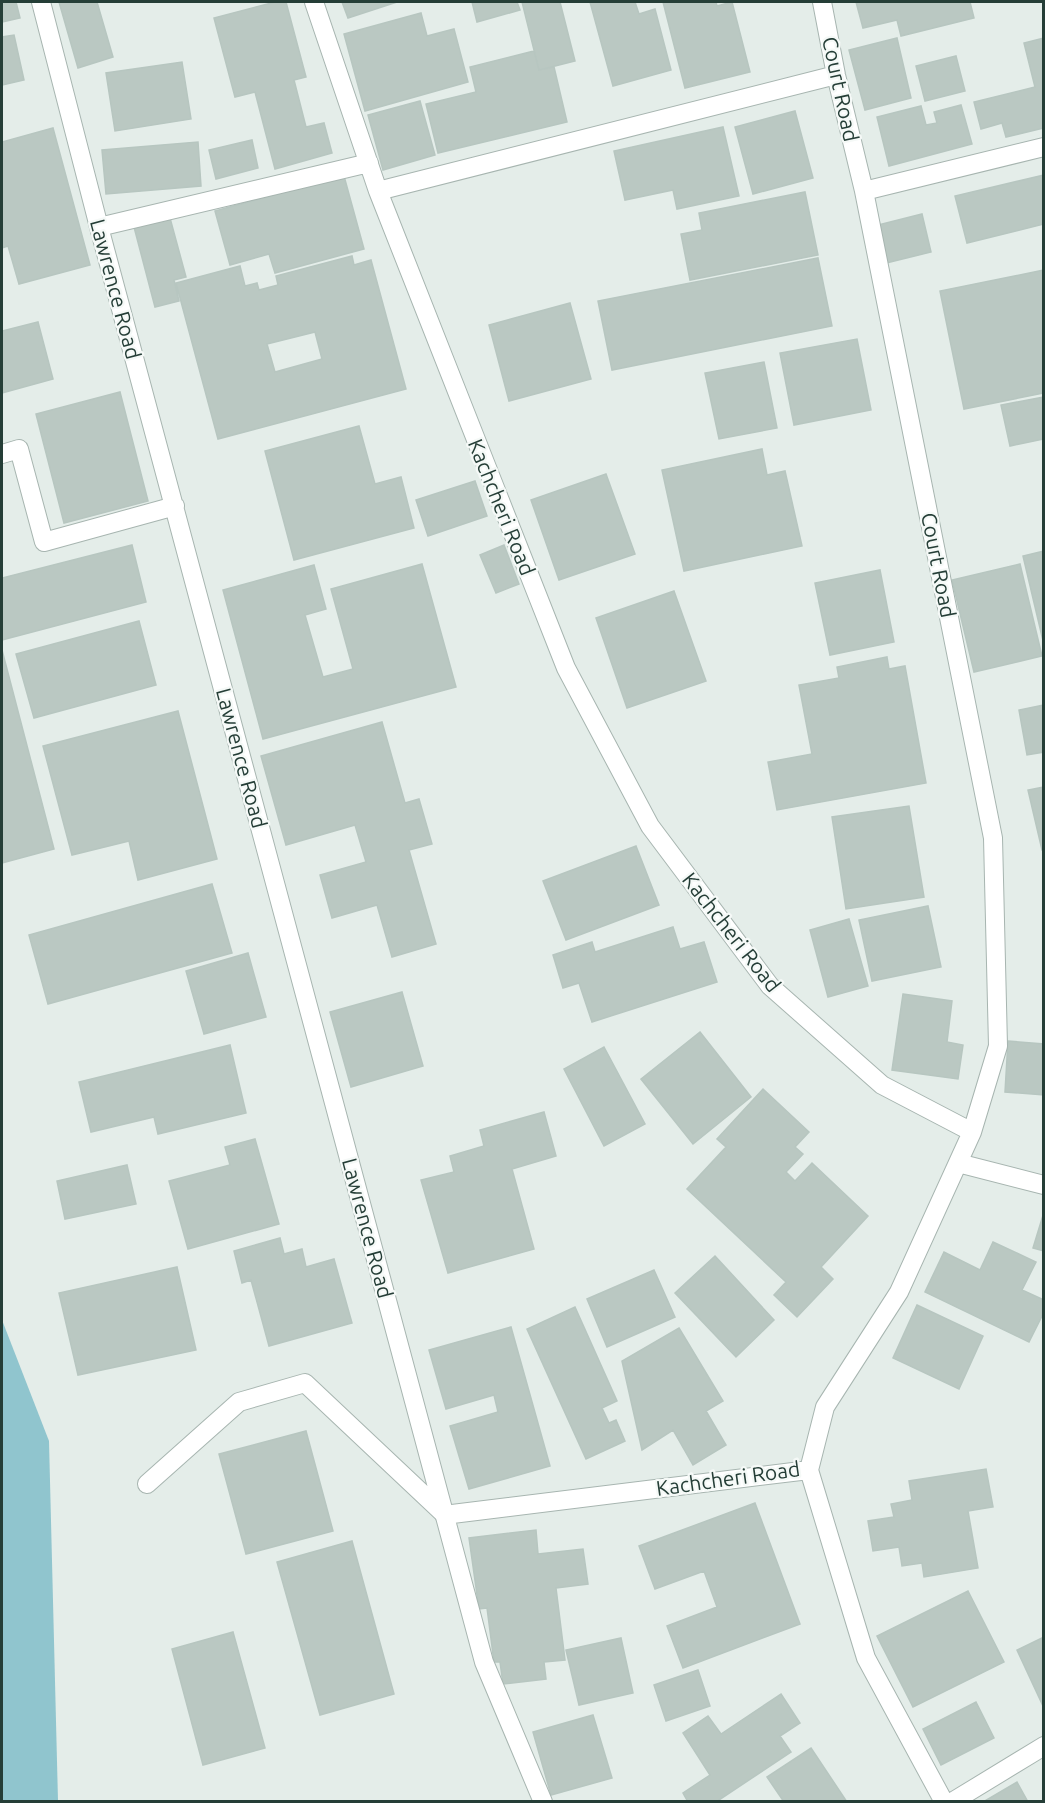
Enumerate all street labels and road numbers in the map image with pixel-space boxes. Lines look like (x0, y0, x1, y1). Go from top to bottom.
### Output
street label: Court Road (818, 34, 864, 144)
street label: Lawrence Road (86, 216, 146, 362)
street label: Kachcheri Road (464, 435, 540, 579)
street label: Court Road (917, 510, 961, 620)
street label: Lawrence Road (212, 685, 272, 831)
street label: Kachcheri Road (678, 867, 786, 997)
street label: Lawrence Road (338, 1155, 398, 1301)
street label: Kachcheri Road (655, 1456, 801, 1500)

